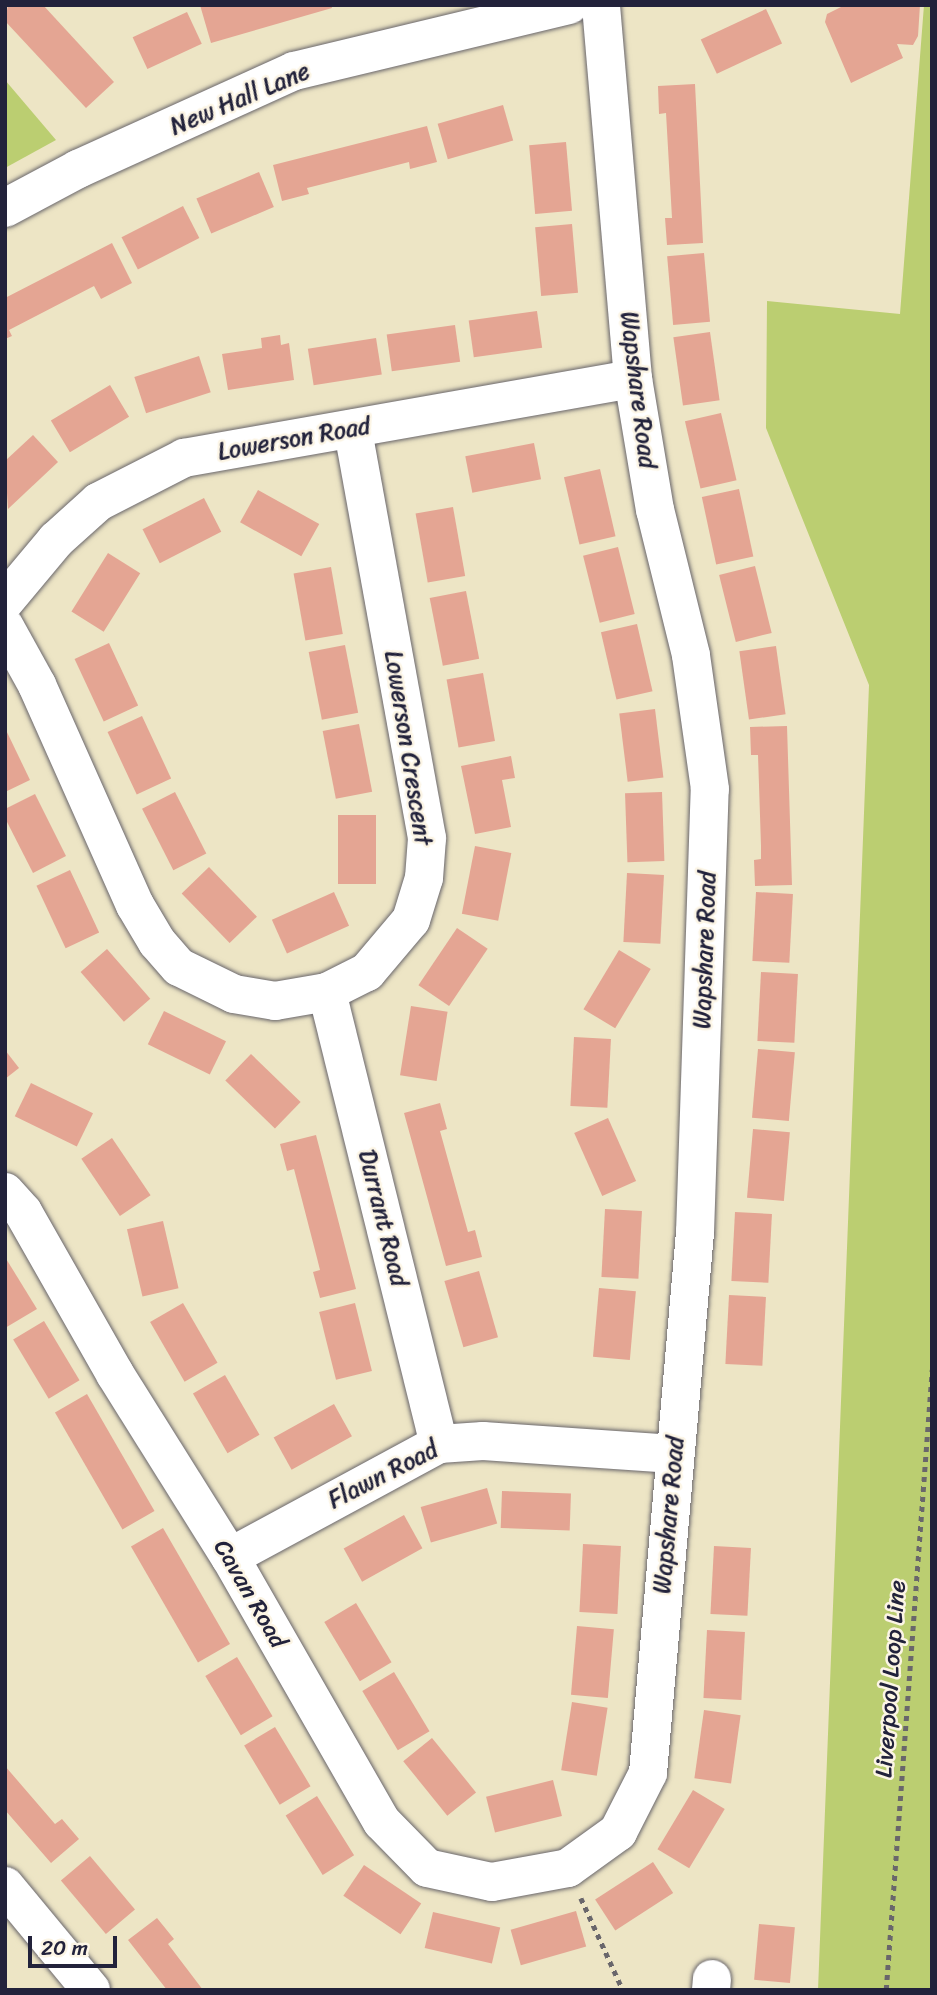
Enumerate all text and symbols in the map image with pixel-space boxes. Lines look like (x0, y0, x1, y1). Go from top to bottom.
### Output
street label: New Hall Lane (166, 57, 314, 141)
street label: Wapshare Road (614, 310, 662, 470)
street label: Lowerson Road (215, 411, 373, 467)
street label: Lowerson Crescent (378, 648, 438, 848)
street label: Wapshare Road (688, 871, 722, 1029)
street label: Durrant Road (352, 1147, 414, 1289)
street label: Flawn Road (323, 1435, 443, 1515)
street label: Wapshare Road (648, 1435, 690, 1595)
street label: Cavan Road (207, 1534, 293, 1654)
street label: Liverpool Loop Line (870, 1579, 912, 1779)
scale bar (32, 1922, 121, 1966)
text: 20 m (41, 1929, 88, 1967)

